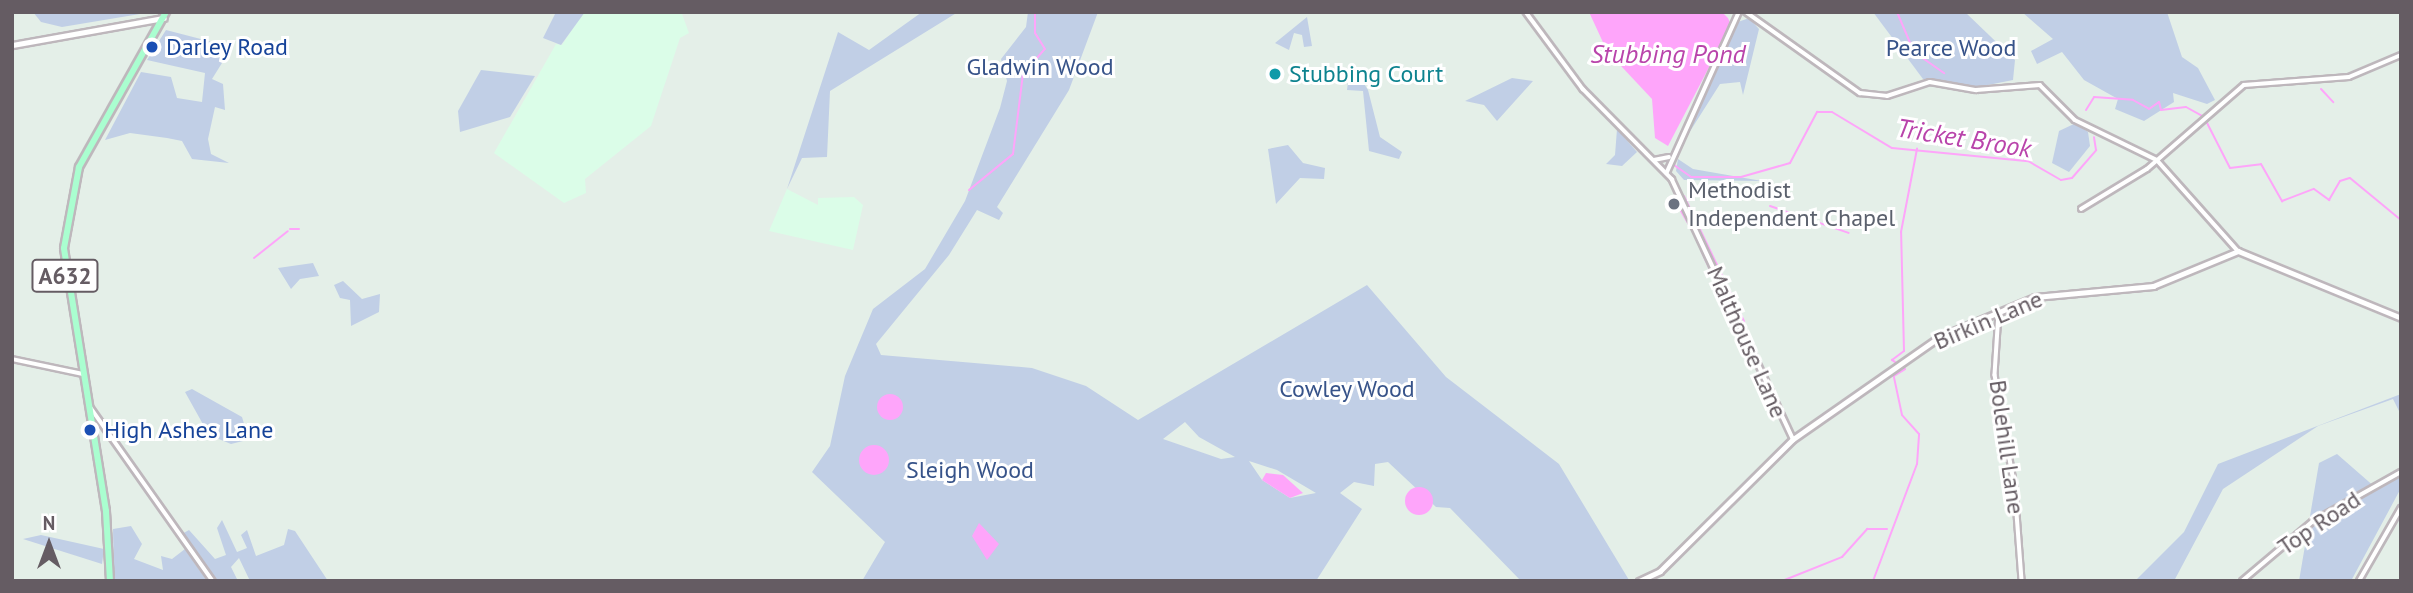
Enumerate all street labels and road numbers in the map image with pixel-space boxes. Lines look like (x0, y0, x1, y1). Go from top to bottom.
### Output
road number: A632 (30, 256, 100, 296)
street label: Malthouse Lane (1701, 262, 1793, 422)
street label: Birkin Lane (1929, 284, 2047, 356)
street label: Bolehill Lane (1983, 378, 2031, 516)
street label: Top Road (2272, 485, 2366, 561)

